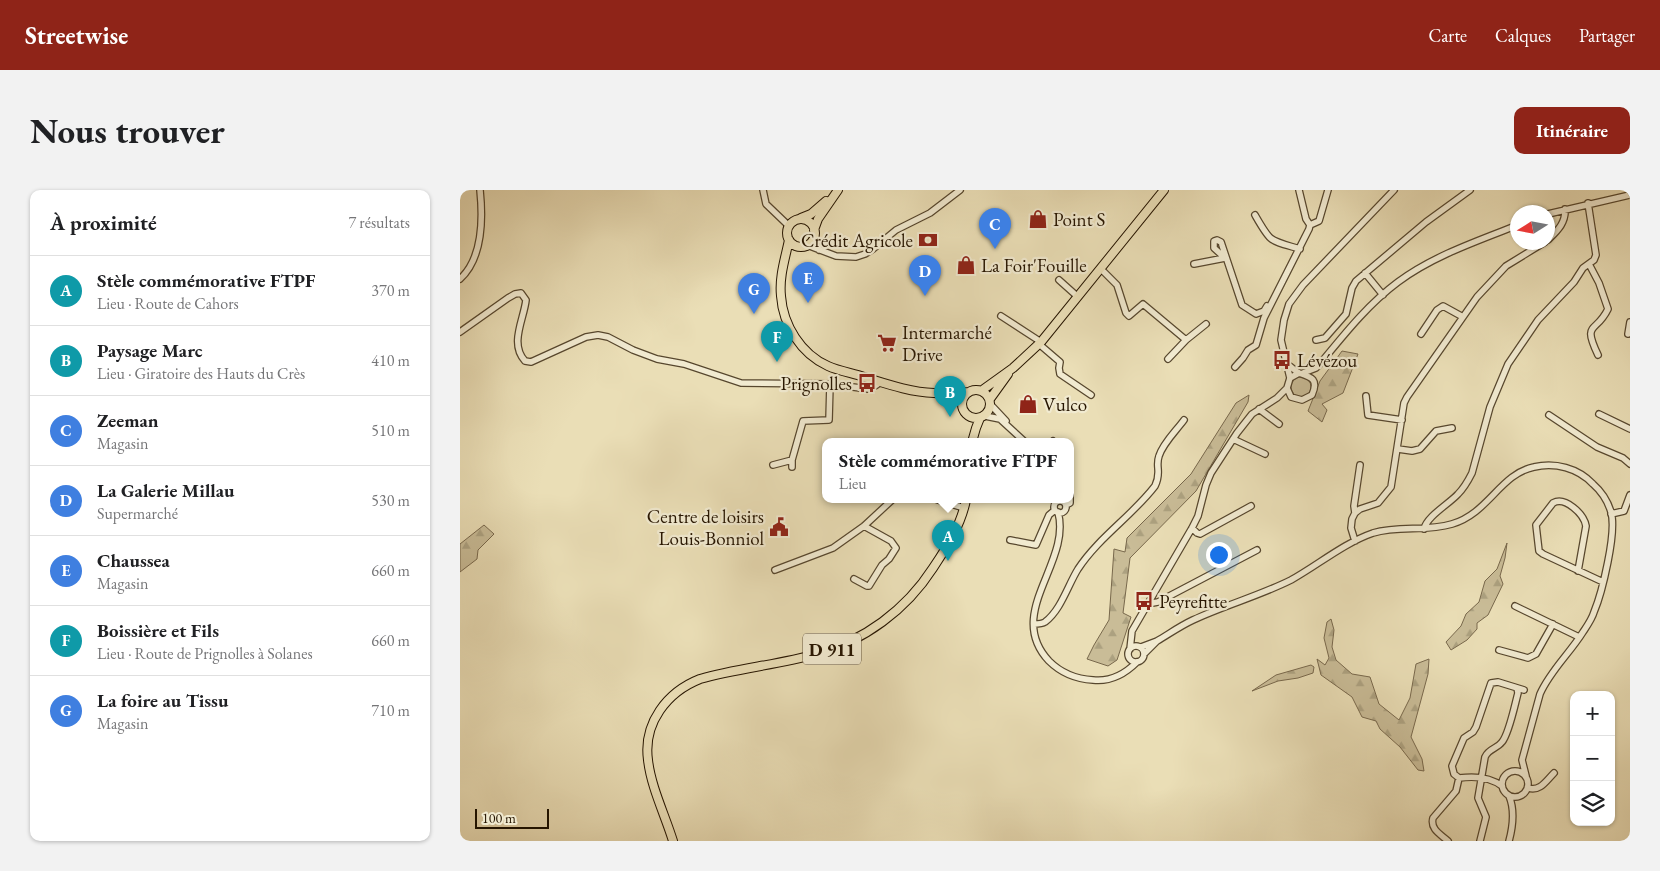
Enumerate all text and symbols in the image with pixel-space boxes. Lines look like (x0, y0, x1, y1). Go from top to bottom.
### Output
text: Streetwise (25, 20, 128, 51)
text: Carte (1428, 24, 1467, 47)
text: Calques (1495, 24, 1551, 47)
text: Partager (1579, 24, 1635, 47)
button: Itinéraire (1514, 107, 1630, 154)
text: Nous trouver (30, 108, 225, 153)
north arrow (1510, 205, 1555, 250)
place label: Point S (1053, 207, 1105, 232)
pin: C (979, 208, 1011, 249)
shop icon: Point S (1027, 208, 1049, 230)
text: À proximité (50, 209, 157, 236)
text: 7 résultats (348, 212, 410, 233)
place label: Crédit Agricole (801, 228, 913, 253)
bank icon: Crédit Agricole (917, 229, 939, 251)
place label: La Foir'Fouille (981, 253, 1087, 278)
shop icon: La Foir'Fouille (955, 254, 977, 276)
pin: D (909, 255, 941, 296)
pin: E (792, 262, 824, 303)
text: Stèle commémorative FTPF (97, 268, 315, 293)
pin: G (738, 273, 770, 314)
text: A (60, 280, 72, 301)
text: 370 m (371, 280, 410, 301)
text: Lieu · Route de Cahors (97, 293, 239, 314)
place label: Intermarché Drive (902, 320, 992, 367)
pin: F (761, 321, 793, 362)
supermarket icon: Intermarché Drive (876, 332, 898, 354)
text: Paysage Marc (97, 338, 203, 363)
place label: Lévézou (1297, 348, 1357, 373)
bus stop icon: Lévézou (1271, 349, 1293, 371)
text: B (61, 350, 71, 371)
text: 410 m (371, 350, 410, 371)
text: Lieu · Giratoire des Hauts du Crès (97, 363, 305, 384)
place label: Prignolles (780, 371, 852, 396)
bus stop icon: Prignolles (856, 372, 878, 394)
pin: B (934, 376, 966, 417)
place label: Vulco (1043, 392, 1087, 417)
shop icon: Vulco (1017, 393, 1039, 415)
text: Zeeman (97, 408, 159, 433)
text: C (60, 420, 72, 441)
text: 510 m (371, 420, 410, 441)
text: Magasin (97, 433, 148, 454)
popup (822, 438, 1074, 503)
text: Stèle commémorative FTPF (839, 448, 1057, 473)
text: Lieu (839, 473, 867, 494)
text: La Galerie Millau (97, 478, 235, 503)
text: D (60, 490, 72, 511)
text: 530 m (371, 490, 410, 511)
text: Supermarché (97, 503, 178, 524)
place label: Centre de loisirs Louis-Bonniol (647, 504, 764, 551)
public building icon: Centre de loisirs Louis-Bonniol (768, 516, 790, 538)
pin: A (932, 520, 964, 561)
your location (1206, 542, 1232, 568)
text: Chaussea (97, 548, 170, 573)
text: E (61, 560, 71, 581)
text: 660 m (371, 560, 410, 581)
text: Magasin (97, 573, 148, 594)
place label: Peyrefitte (1159, 589, 1227, 614)
bus stop icon: Peyrefitte (1133, 590, 1155, 612)
text: Boissière et Fils (97, 618, 219, 643)
text: F (62, 630, 70, 651)
text: 660 m (371, 630, 410, 651)
road number: D 911 (803, 634, 861, 664)
text: Lieu · Route de Prignolles à Solanes (97, 643, 313, 664)
text: La foire au Tissu (97, 688, 228, 713)
map controls (1570, 691, 1615, 826)
button: + (1570, 691, 1615, 736)
text: G (60, 700, 72, 721)
text: 710 m (371, 700, 410, 721)
text: Magasin (97, 713, 148, 734)
button: − (1570, 736, 1615, 781)
button: layers (1570, 781, 1615, 826)
scale bar (475, 806, 549, 829)
text: 100 m (482, 809, 516, 827)

